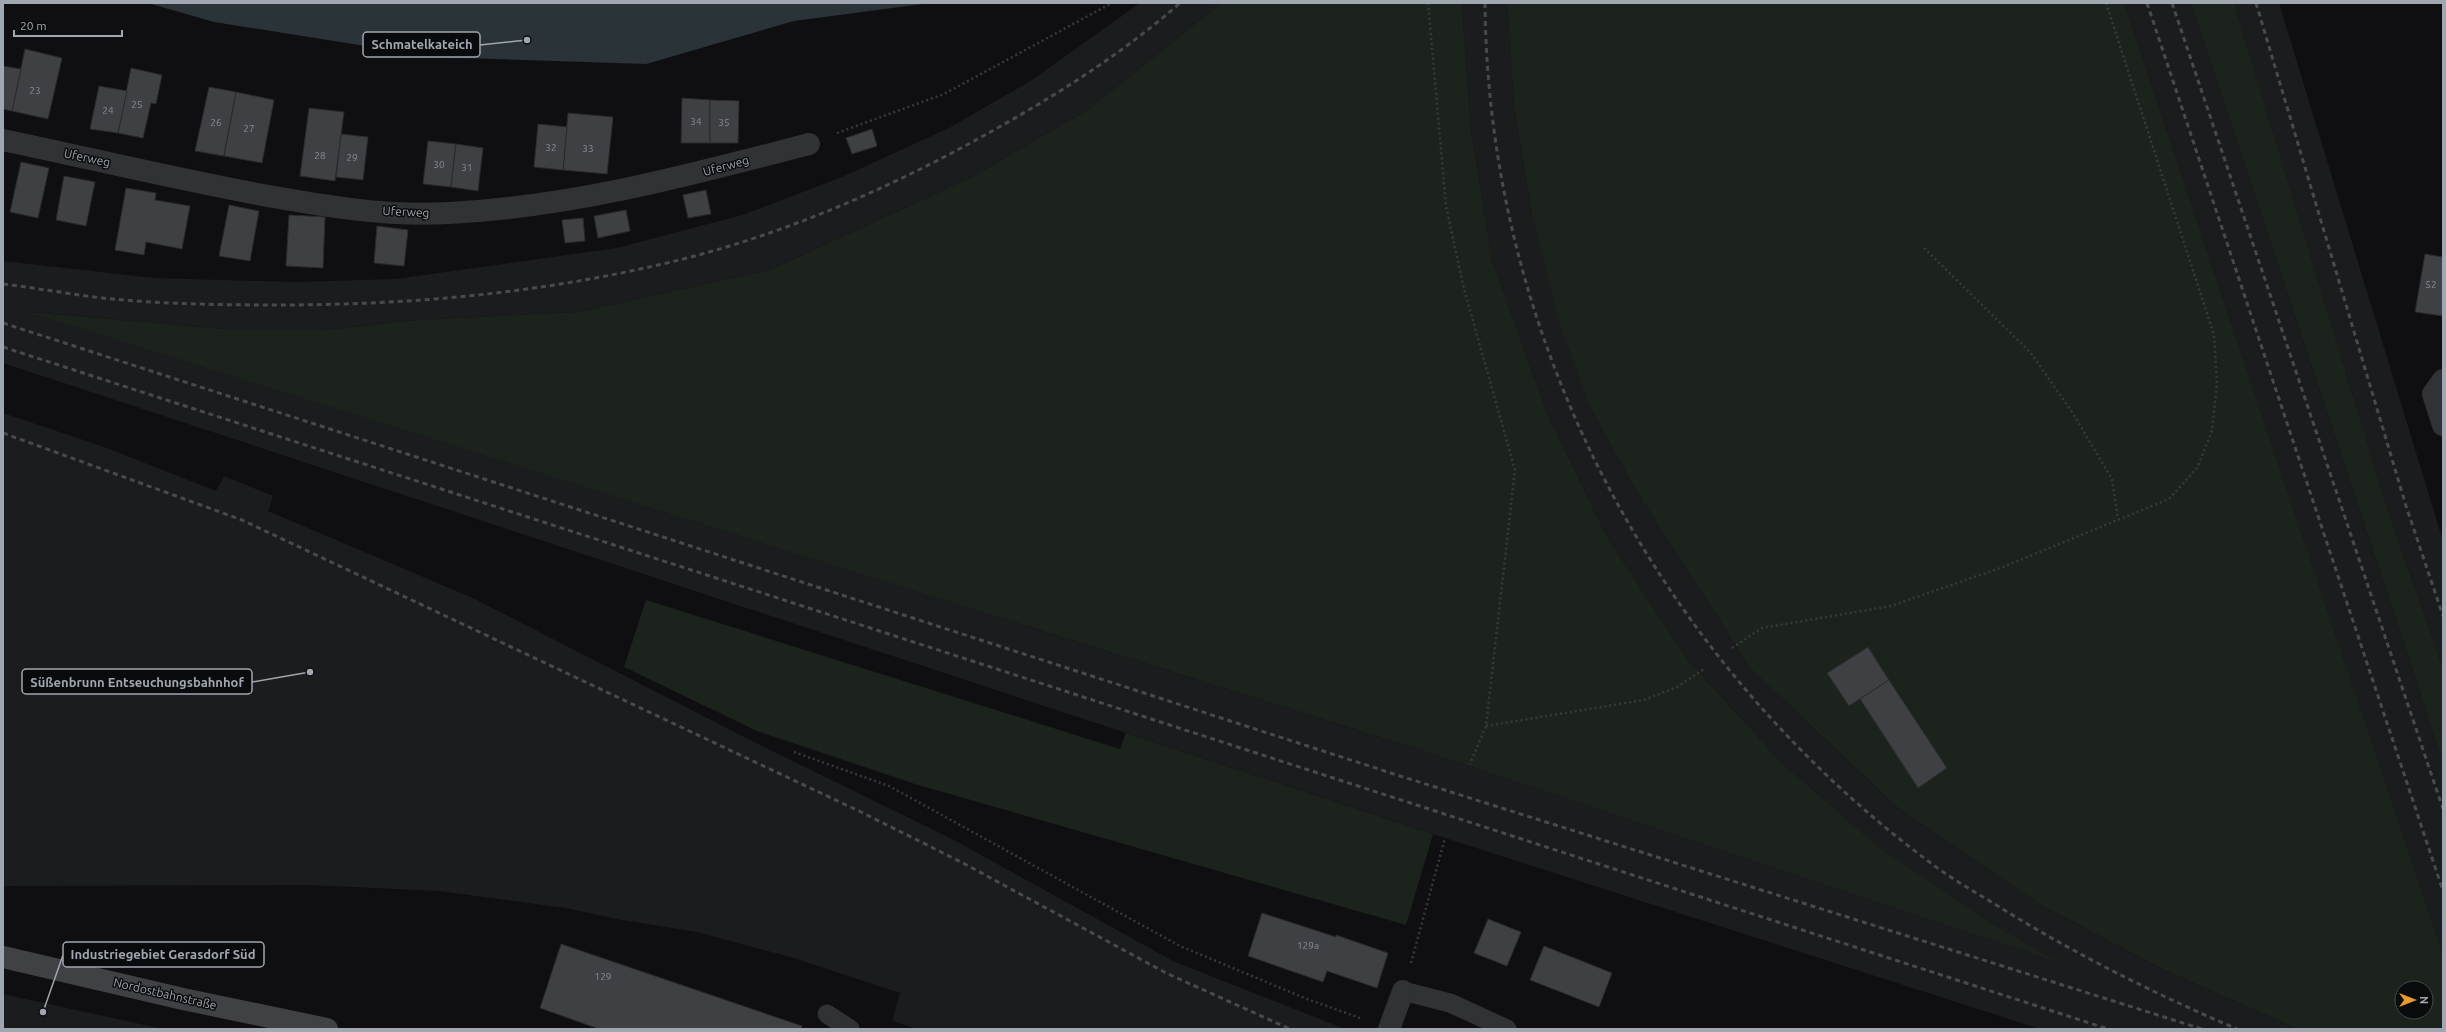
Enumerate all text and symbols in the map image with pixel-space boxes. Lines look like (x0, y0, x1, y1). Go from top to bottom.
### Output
scale bar (14, 12, 122, 38)
text: 20 m (20, 19, 47, 32)
callout: Schmatelkateich (363, 32, 480, 57)
text: Schmatelkateich (371, 37, 473, 51)
house number: 23 (29, 85, 41, 96)
house number: 25 (131, 99, 143, 110)
house number: 24 (102, 105, 114, 116)
house number: 34 (690, 116, 702, 127)
house number: 26 (210, 117, 222, 128)
house number: 35 (718, 117, 730, 128)
house number: 27 (243, 123, 255, 134)
house number: 32 (545, 142, 557, 153)
house number: 33 (582, 143, 594, 154)
street label: Uferweg (63, 146, 111, 169)
house number: 28 (314, 150, 326, 161)
house number: 29 (346, 152, 358, 163)
street label: Uferweg (701, 153, 750, 178)
house number: 30 (433, 159, 445, 170)
house number: 31 (461, 162, 473, 173)
street label: Uferweg (382, 204, 430, 219)
house number: 52 (2425, 279, 2437, 290)
callout: Süßenbrunn Entseuchungsbahnhof (22, 669, 252, 694)
text: Süßenbrunn Entseuchungsbahnhof (30, 675, 244, 689)
house number: 129a (1297, 940, 1319, 951)
callout: Industriegebiet Gerasdorf Süd (63, 942, 264, 967)
text: Industriegebiet Gerasdorf Süd (71, 947, 255, 961)
house number: 129 (595, 971, 611, 982)
street label: Nordostbahnstraße (112, 975, 218, 1012)
north arrow (2394, 980, 2434, 1020)
text: N (2418, 996, 2430, 1004)

